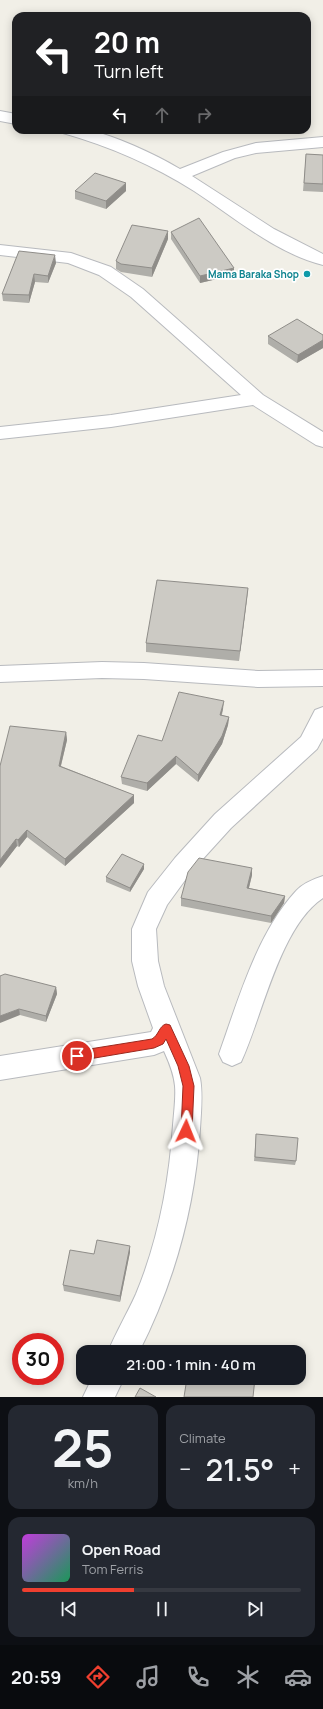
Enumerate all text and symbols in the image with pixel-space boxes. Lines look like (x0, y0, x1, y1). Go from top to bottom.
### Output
text: 20 m (94, 23, 160, 61)
icon: left (28, 28, 80, 80)
text: Turn left (94, 59, 164, 83)
icon: left (109, 104, 131, 126)
icon: ahead (151, 104, 173, 126)
icon: right (193, 104, 215, 126)
place label: Mama Baraka Shop (208, 267, 299, 281)
marker: Mama Baraka Shop (302, 269, 312, 279)
pin (60, 1039, 94, 1073)
icon: arrive (66, 1045, 88, 1067)
position arrow (165, 1110, 207, 1152)
speed limit sign: 30 (12, 1333, 64, 1385)
text: 21:00 · 1 min · 40 m (126, 1354, 256, 1375)
text: 25 (52, 1412, 113, 1483)
text: Climate (180, 1429, 226, 1447)
text: 21.5° (206, 1449, 274, 1490)
text: − (180, 1454, 191, 1484)
text: + (288, 1454, 301, 1484)
text: km/h (68, 1474, 98, 1492)
text: Open Road (82, 1539, 161, 1560)
text: Tom Ferris (82, 1560, 143, 1578)
icon: previous (58, 1598, 80, 1620)
icon: pause (151, 1598, 173, 1620)
icon: next (244, 1598, 266, 1620)
icon: directions (84, 1663, 112, 1691)
icon: music (134, 1663, 162, 1691)
icon: phone (184, 1663, 212, 1691)
icon: climate (234, 1663, 262, 1691)
icon: car (284, 1663, 312, 1691)
text: 20:59 (11, 1665, 62, 1689)

